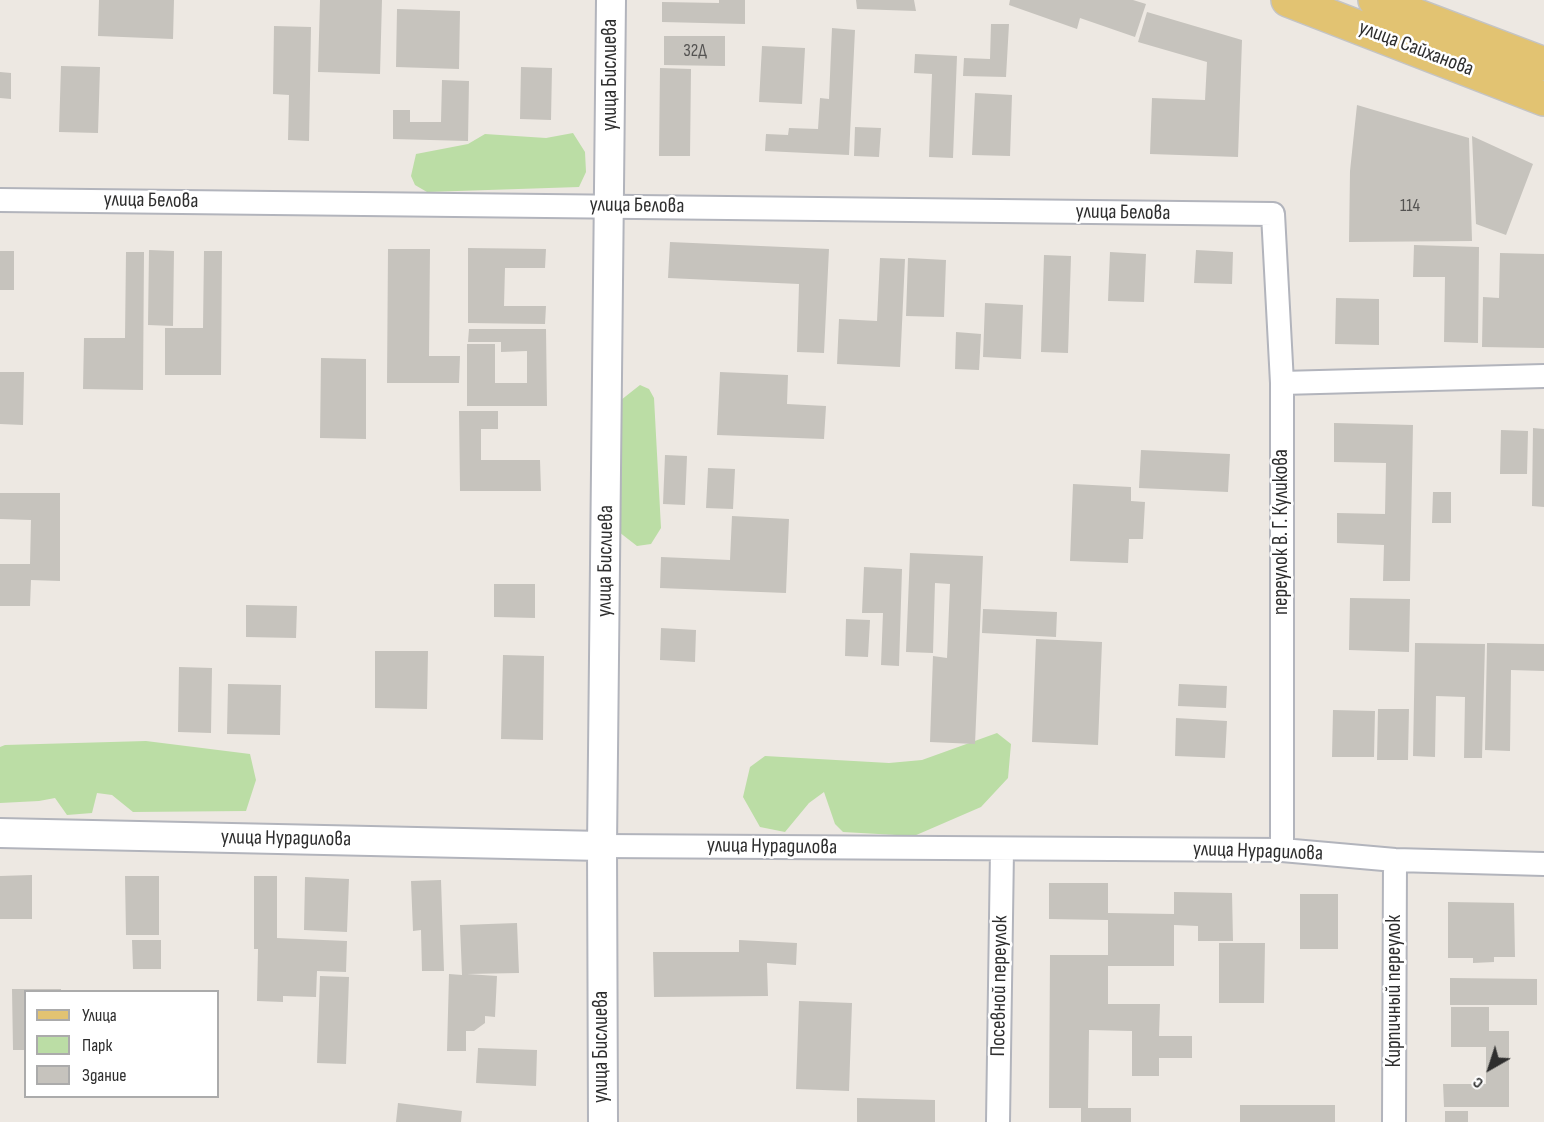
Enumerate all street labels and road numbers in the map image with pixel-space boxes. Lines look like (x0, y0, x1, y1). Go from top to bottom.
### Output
street label: улица Сайханова (1355, 16, 1477, 82)
street label: улица Бислиева (598, 19, 624, 131)
street label: улица Белова (103, 188, 199, 214)
street label: улица Белова (589, 193, 685, 219)
street label: улица Белова (1075, 200, 1171, 226)
street label: переулок В. Г. Куликова (1269, 449, 1295, 615)
street label: улица Бислиева (592, 505, 620, 617)
street label: улица Нурадилова (221, 825, 351, 853)
street label: улица Нурадилова (707, 833, 837, 861)
street label: улица Нурадилова (1192, 837, 1324, 867)
street label: Посевной переулок (986, 915, 1014, 1057)
street label: Кирпичный переулок (1382, 915, 1408, 1067)
street label: улица Бислиева (589, 991, 615, 1103)

